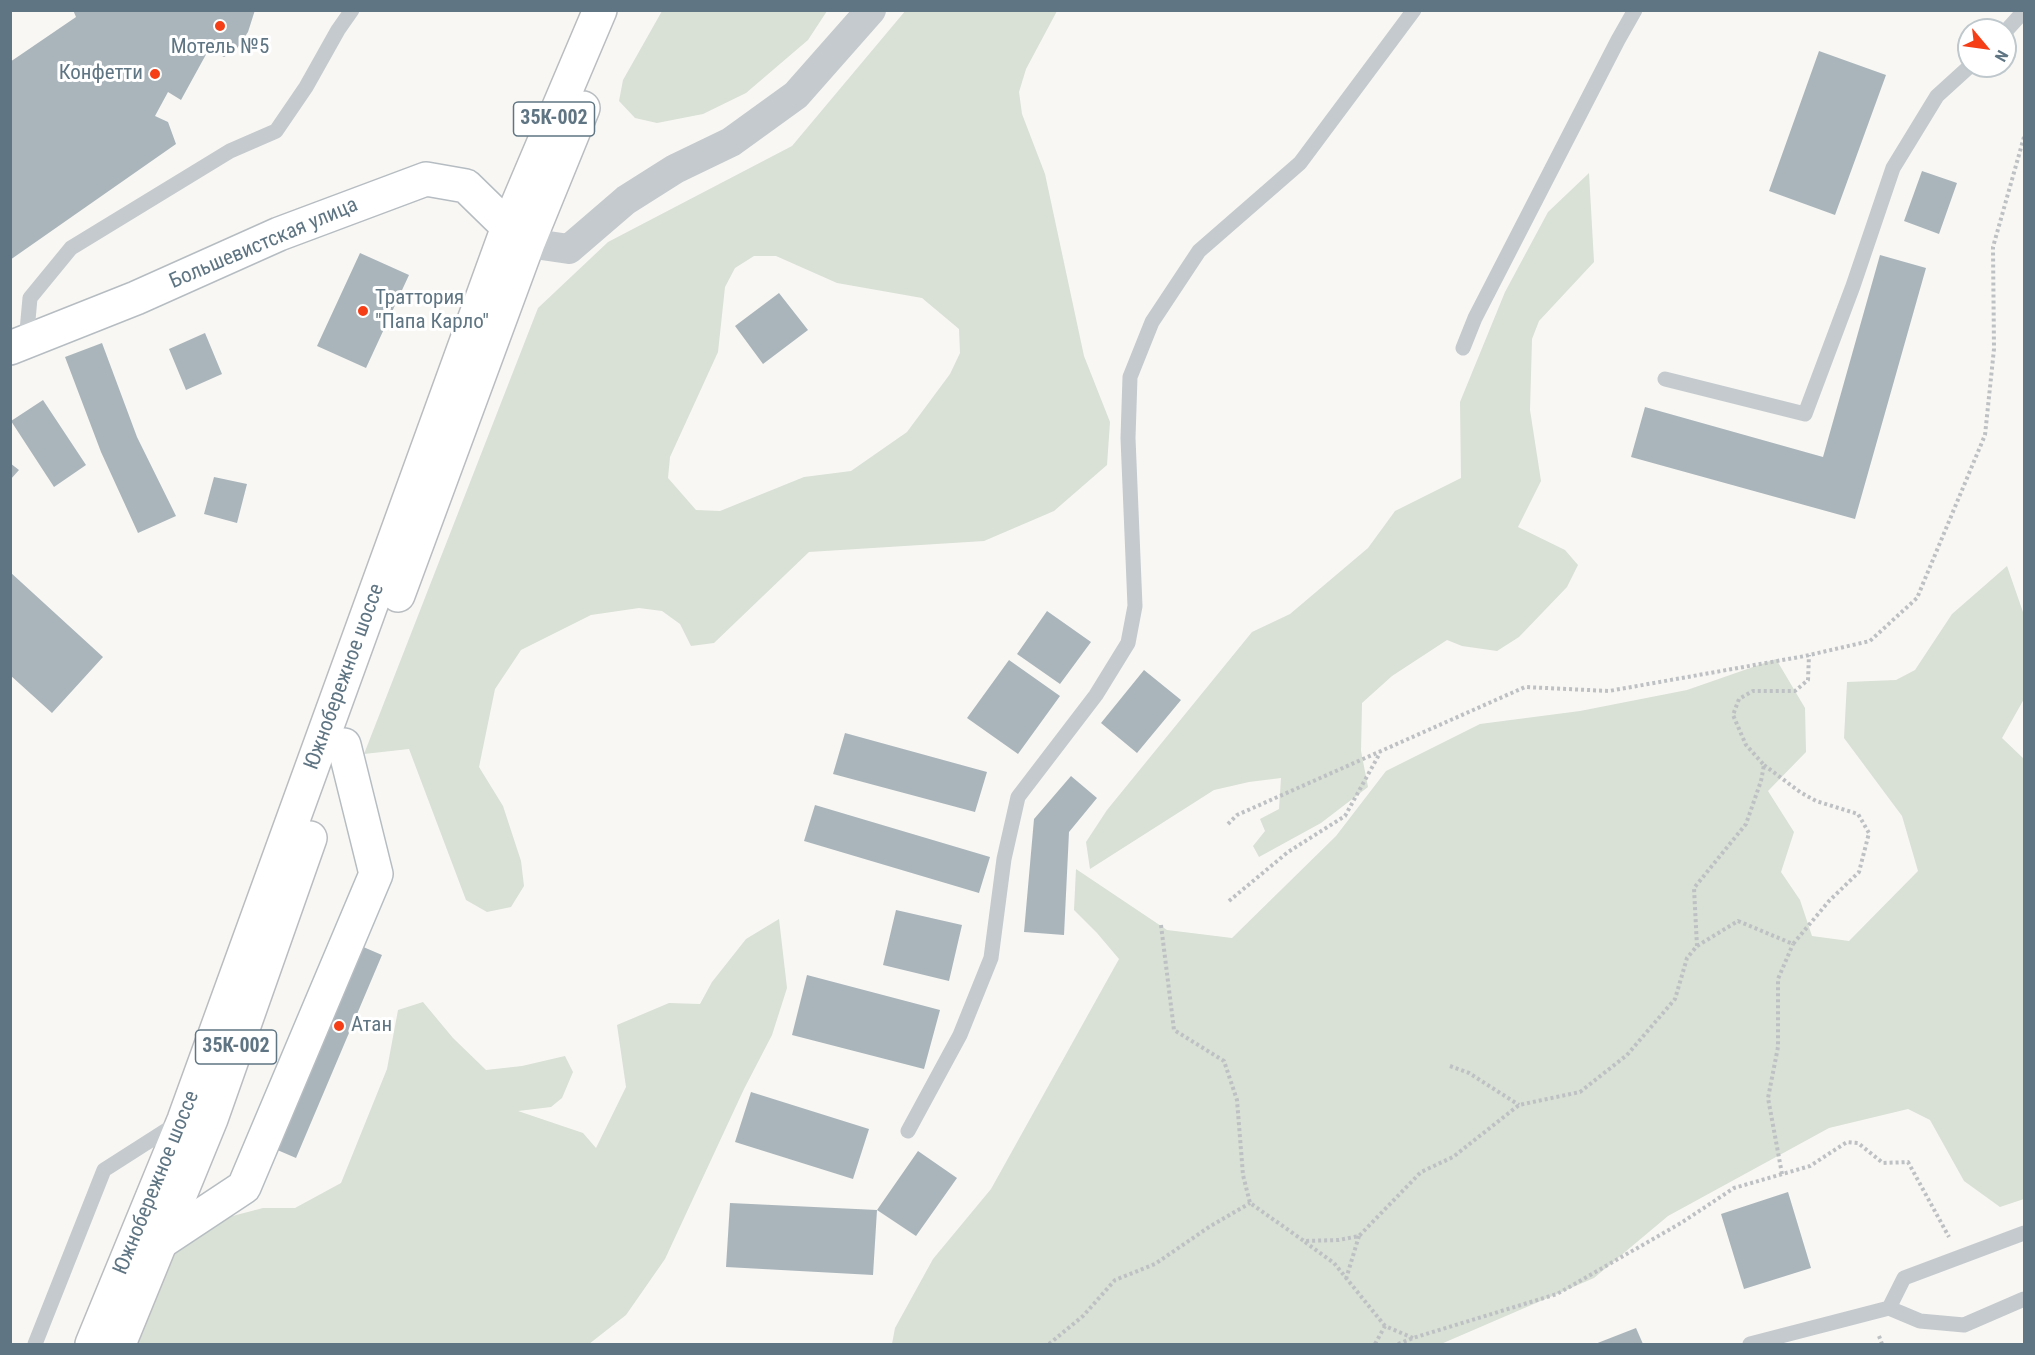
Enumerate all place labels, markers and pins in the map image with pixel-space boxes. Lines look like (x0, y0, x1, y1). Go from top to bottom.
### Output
marker: Мотель №5 (213, 19, 227, 33)
place label: Мотель №5 (171, 35, 269, 61)
place label: Конфетти (59, 61, 143, 87)
marker: Конфетти (148, 67, 162, 81)
place label: Траттория "Папа Карло" (375, 286, 489, 336)
marker: Траттория "Папа Карло" (356, 304, 370, 318)
place label: Атан (351, 1013, 392, 1039)
marker: Атан (332, 1019, 346, 1033)

